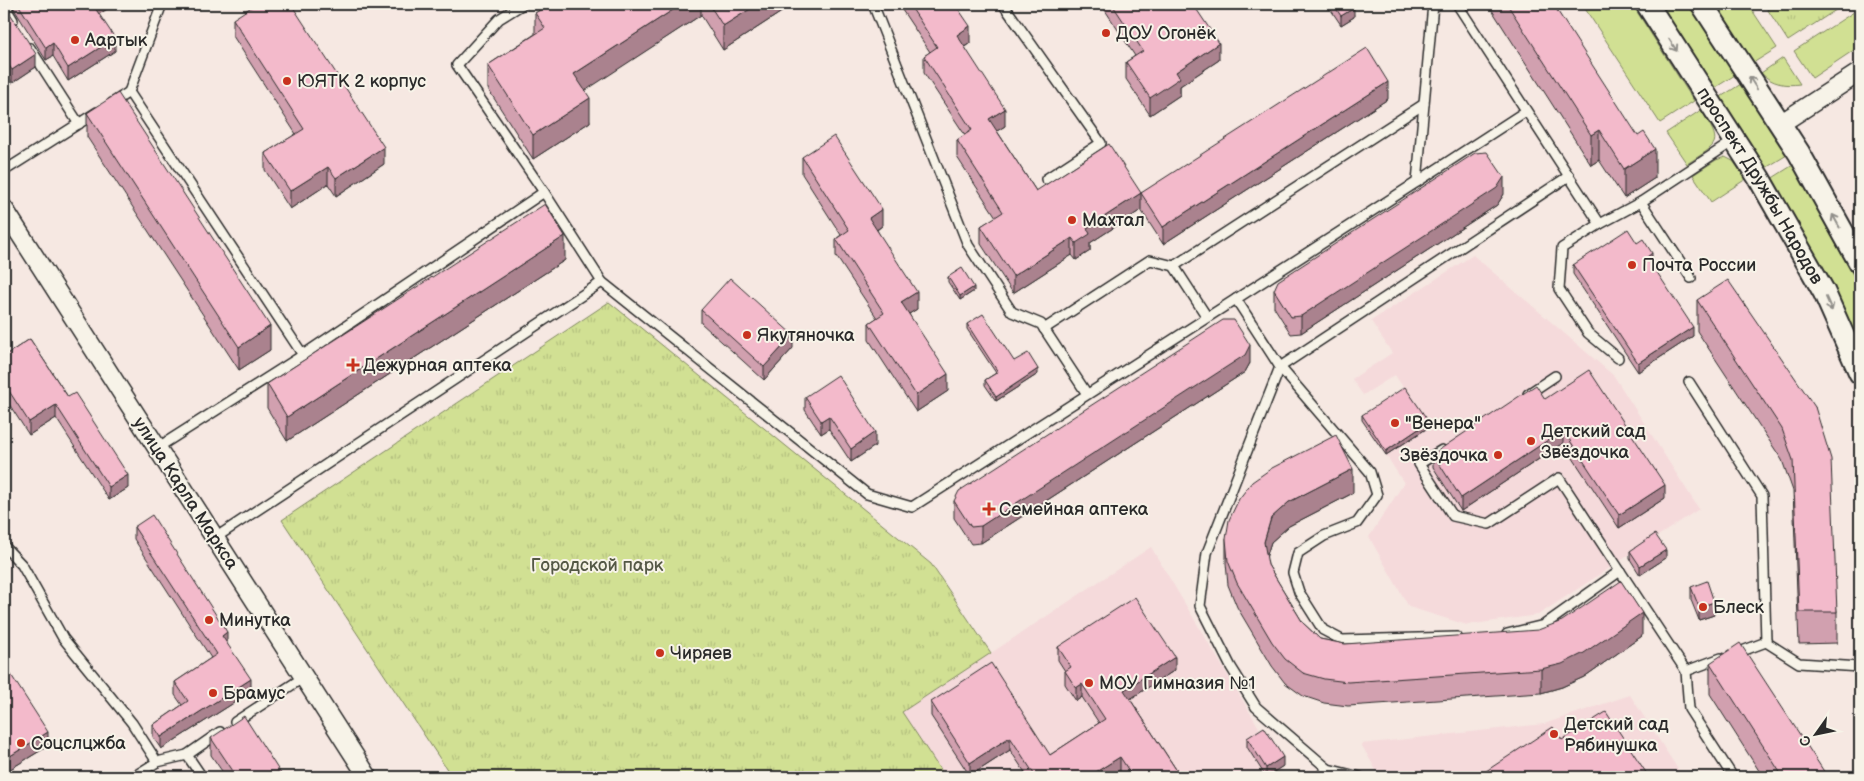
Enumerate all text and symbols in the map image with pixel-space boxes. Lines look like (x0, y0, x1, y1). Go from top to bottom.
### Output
place label: ДОУ Огонёк (1116, 23, 1216, 44)
marker: ДОУ Огонёк (1100, 27, 1112, 39)
place label: Аартык (84, 30, 148, 51)
marker: Аартык (69, 34, 81, 46)
one-way arrow (1669, 37, 1679, 51)
place label: ЮЯТК 2 корпус (297, 71, 426, 92)
marker: ЮЯТК 2 корпус (281, 75, 293, 87)
one-way arrow (1748, 76, 1758, 90)
street label: проспект Дружбы Народов (1692, 83, 1828, 288)
place label: Махтал (1082, 210, 1145, 231)
marker: Махтал (1066, 214, 1078, 226)
one-way arrow (1831, 214, 1841, 228)
place label: Почта России (1642, 255, 1756, 276)
marker: Почта России (1626, 259, 1638, 271)
one-way arrow (1825, 296, 1834, 311)
place label: Якутяночка (757, 325, 855, 346)
marker: Якутяночка (741, 329, 753, 341)
place label: Дежурная аптека (363, 355, 512, 376)
marker: Дежурная аптека (347, 359, 359, 371)
street label: улица Карла Маркса (129, 413, 243, 574)
place label: "Венера" (1405, 413, 1481, 434)
marker: "Венера" (1389, 417, 1401, 429)
place label: Детский сад Звёздочка (1541, 421, 1646, 463)
marker: Детский сад Звёздочка (1525, 435, 1537, 447)
place label: Звёздочка (1400, 445, 1488, 466)
marker: Звёздочка (1492, 449, 1504, 461)
place label: Семейная аптека (999, 499, 1149, 520)
marker: Семейная аптека (983, 503, 995, 515)
park label: Городской парк (531, 555, 664, 576)
place label: Блеск (1713, 597, 1765, 618)
marker: Блеск (1697, 601, 1709, 613)
place label: Минутка (219, 610, 291, 631)
marker: Минутка (203, 614, 215, 626)
place label: Чиряев (670, 643, 732, 664)
marker: Чиряев (654, 647, 666, 659)
place label: МОУ Гимназия №1 (1099, 673, 1255, 694)
marker: МОУ Гимназия №1 (1083, 677, 1095, 689)
place label: Брамус (223, 683, 285, 704)
marker: Брамус (207, 687, 219, 699)
north arrow (1792, 708, 1842, 758)
place label: Детский сад Рябинушка (1564, 714, 1669, 756)
marker: Детский сад Рябинушка (1548, 728, 1560, 740)
text: С (1796, 732, 1815, 750)
place label: Соцслцжба (31, 733, 126, 754)
marker: Соцслцжба (15, 737, 27, 749)

